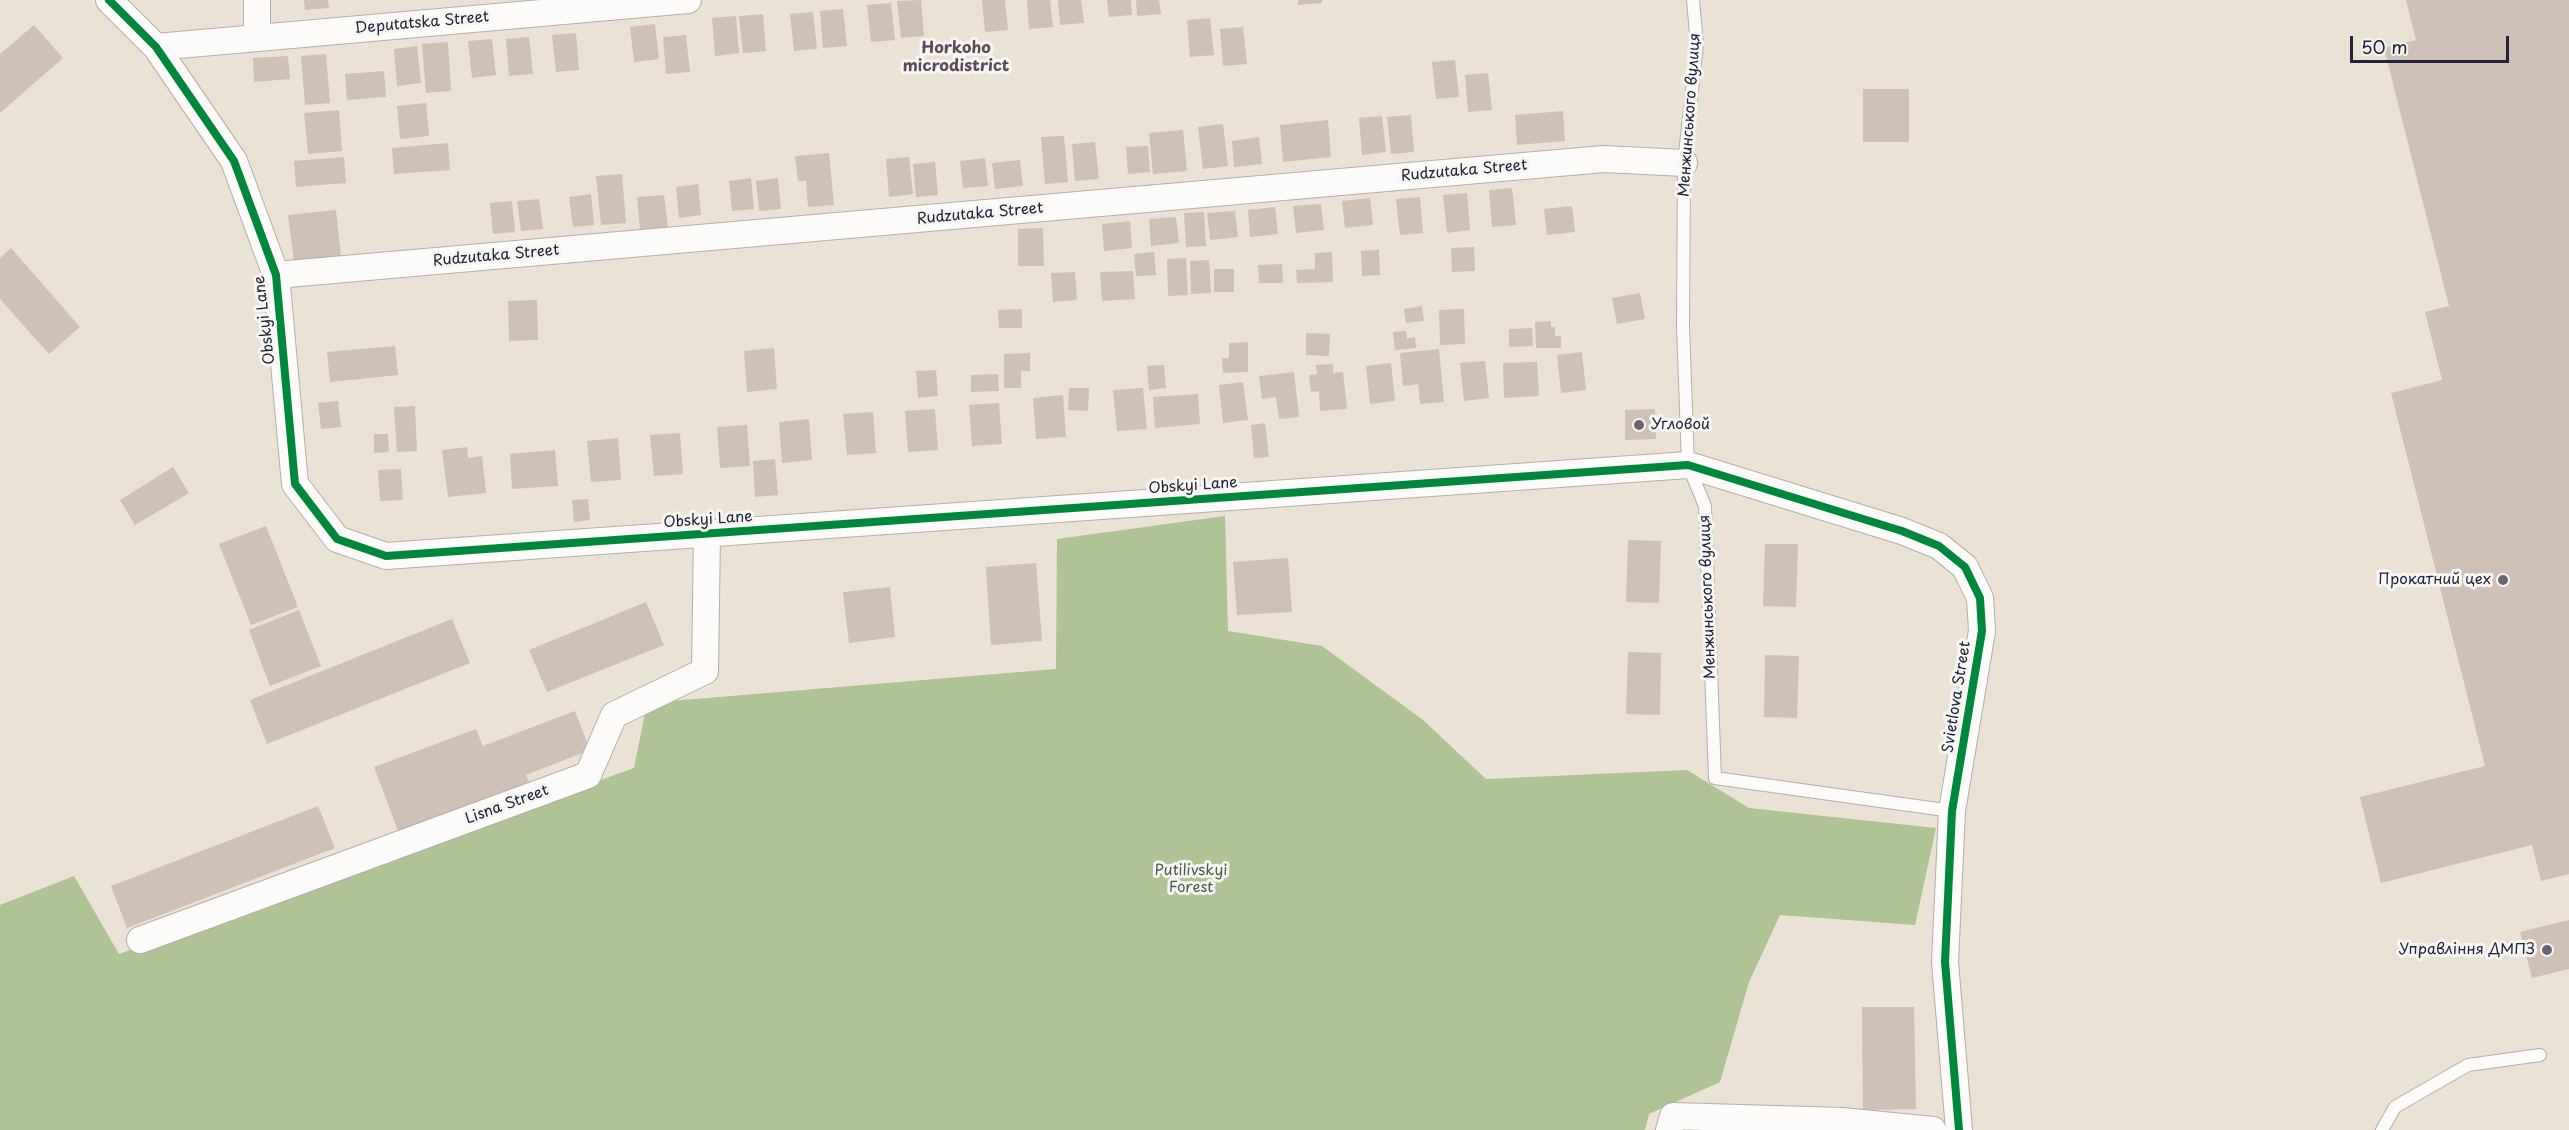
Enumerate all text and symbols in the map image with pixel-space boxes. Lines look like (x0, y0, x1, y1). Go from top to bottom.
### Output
street label: Deputatska Street (354, 8, 490, 38)
scale bar (2353, 24, 2512, 62)
street label: Менжинського вулиця (1675, 32, 1705, 198)
text: 50 m (2361, 33, 2408, 60)
district label: Horkoho microdistrict (903, 39, 1009, 77)
street label: Rudzutaka Street (1400, 157, 1528, 185)
street label: Rudzutaka Street (916, 200, 1044, 228)
street label: Rudzutaka Street (432, 242, 560, 270)
street label: Obskyi Lane (251, 275, 279, 365)
place label: Угловой (1651, 416, 1710, 434)
marker: Угловой (1632, 418, 1646, 432)
street label: Obskyi Lane (1148, 474, 1238, 498)
street label: Obskyi Lane (663, 508, 753, 532)
street label: Менжинського вулиця (1696, 515, 1720, 679)
place label: Прокатний цех (2378, 571, 2491, 589)
marker: Прокатний цех (2496, 573, 2510, 587)
street label: Svietlova Street (1939, 640, 1975, 754)
street label: Lisna Street (463, 782, 551, 828)
park label: Putilivskyi Forest (1155, 862, 1227, 897)
place label: Управління ДМПЗ (2399, 941, 2535, 959)
marker: Управління ДМПЗ (2540, 943, 2554, 957)

